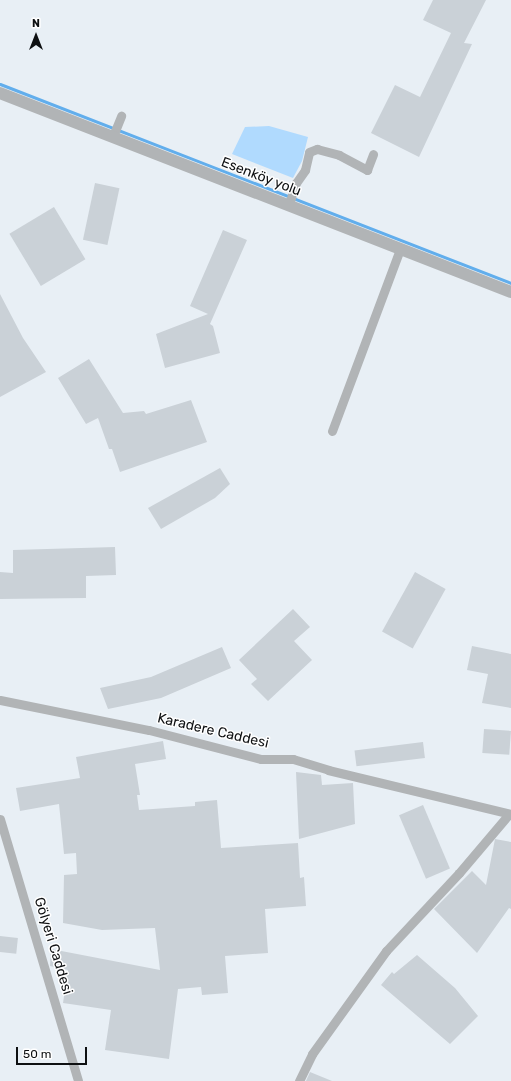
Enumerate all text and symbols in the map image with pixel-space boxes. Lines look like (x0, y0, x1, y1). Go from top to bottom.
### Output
north arrow (16, 16, 56, 56)
text: N (32, 17, 40, 30)
street label: Esenköy yolu (218, 154, 304, 200)
street label: Karadere Caddesi (156, 710, 270, 752)
street label: Gölyeri Caddesi (30, 895, 76, 997)
scale bar (18, 1039, 89, 1065)
text: 50 m (23, 1047, 51, 1061)

